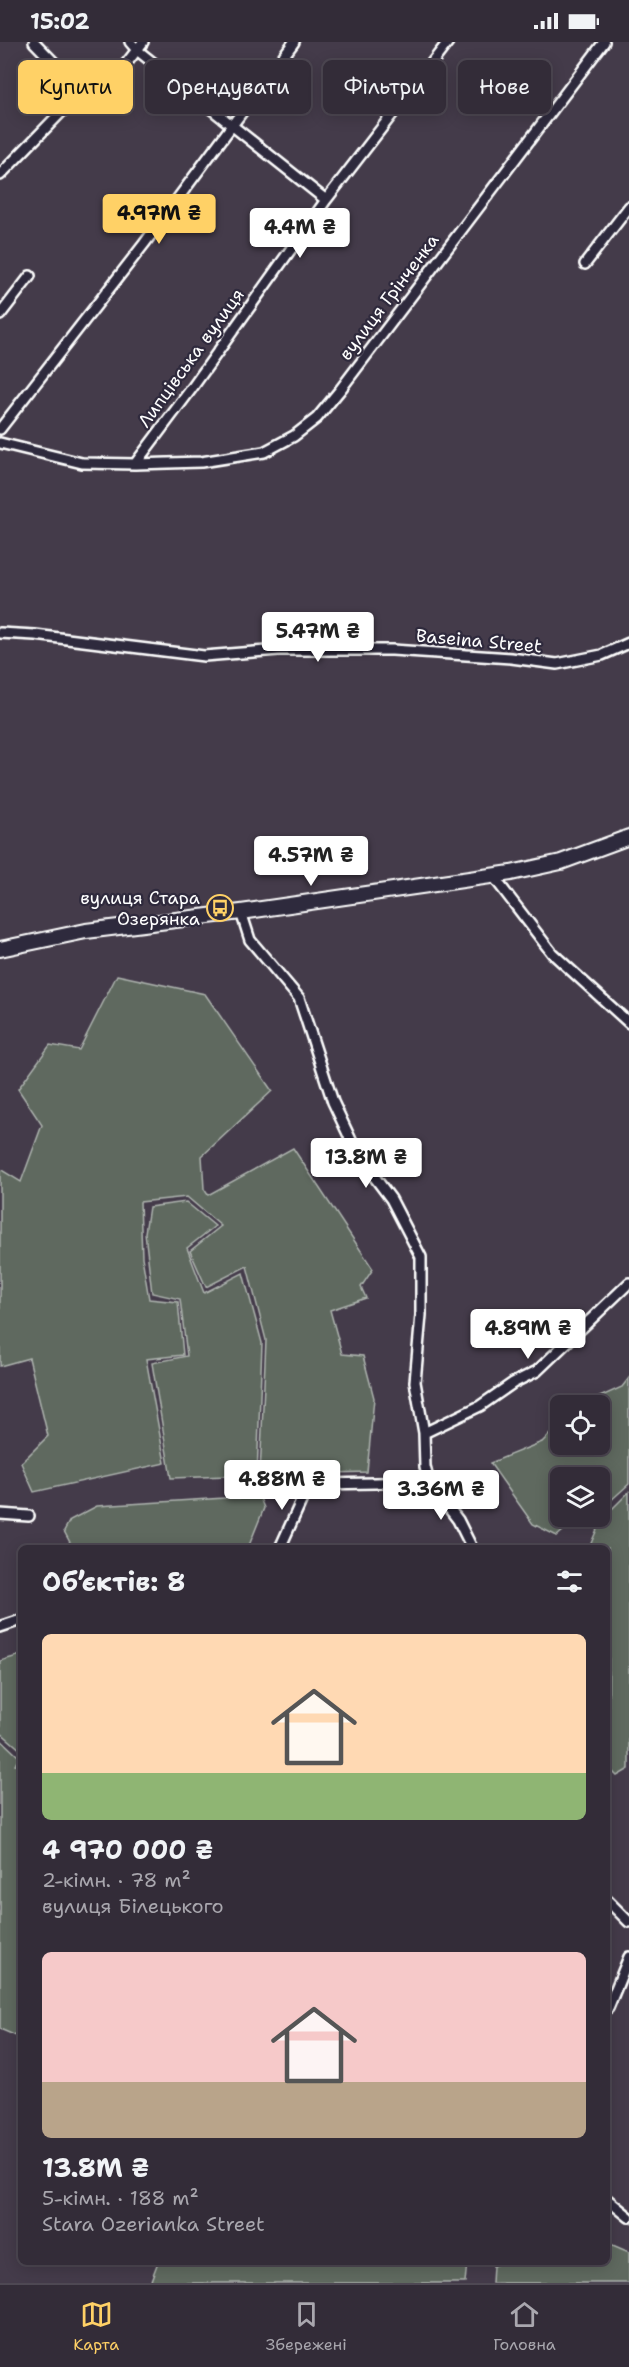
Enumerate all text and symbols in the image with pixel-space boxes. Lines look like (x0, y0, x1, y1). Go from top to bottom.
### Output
text: 15:02 (30, 7, 90, 36)
chip: Купити (18, 60, 133, 114)
chip: Орендувати (145, 60, 311, 114)
chip: Фільтри (323, 60, 446, 114)
chip: Нове (458, 60, 551, 114)
pin: 4.97M ₴ (104, 194, 214, 245)
text: 4.97M ₴ (117, 200, 201, 226)
pin: 4.4M ₴ (251, 208, 349, 259)
text: 4.4M ₴ (264, 214, 336, 240)
street label: вулиця Грінченка (334, 229, 444, 365)
street label: Липцівська вулиця (132, 284, 250, 432)
pin: 5.47M ₴ (263, 612, 373, 663)
text: 5.47M ₴ (276, 618, 360, 644)
street label: Baseina Street (415, 624, 543, 658)
pin: 4.57M ₴ (256, 836, 366, 887)
text: 4.57M ₴ (268, 842, 354, 868)
place label: вулиця Стара Озерянка (80, 886, 200, 931)
bus stop icon: вулиця Стара Озерянка (205, 893, 235, 923)
pin: 13.8M ₴ (311, 1138, 421, 1189)
text: 13.8M ₴ (325, 1144, 407, 1170)
pin: 4.89M ₴ (473, 1309, 583, 1360)
text: 4.89M ₴ (484, 1315, 572, 1341)
map controls (550, 1395, 610, 1527)
button: locate (550, 1395, 610, 1455)
pin: 4.88M ₴ (227, 1460, 337, 1511)
text: 4.88M ₴ (238, 1466, 326, 1492)
button: layers (550, 1467, 610, 1527)
pin: 3.36M ₴ (386, 1470, 496, 1521)
text: 3.36M ₴ (397, 1476, 485, 1502)
text: Об’єктів: 8 (42, 1564, 185, 1599)
icon: filters (553, 1565, 586, 1598)
icon: home (260, 1673, 368, 1781)
text: 4 970 000 ₴ (42, 1832, 213, 1867)
text: 2-кімн. · 78 m² (42, 1867, 191, 1893)
text: вулиця Білецького (42, 1893, 224, 1919)
icon: home (260, 1991, 368, 2099)
text: 13.8M ₴ (42, 2150, 149, 2185)
text: 5-кімн. · 188 m² (42, 2185, 199, 2211)
text: Stara Ozerianka Street (42, 2211, 265, 2237)
tab: Карта (73, 2298, 119, 2355)
tab: Збережені (266, 2298, 347, 2355)
tab: Головна (493, 2298, 556, 2355)

